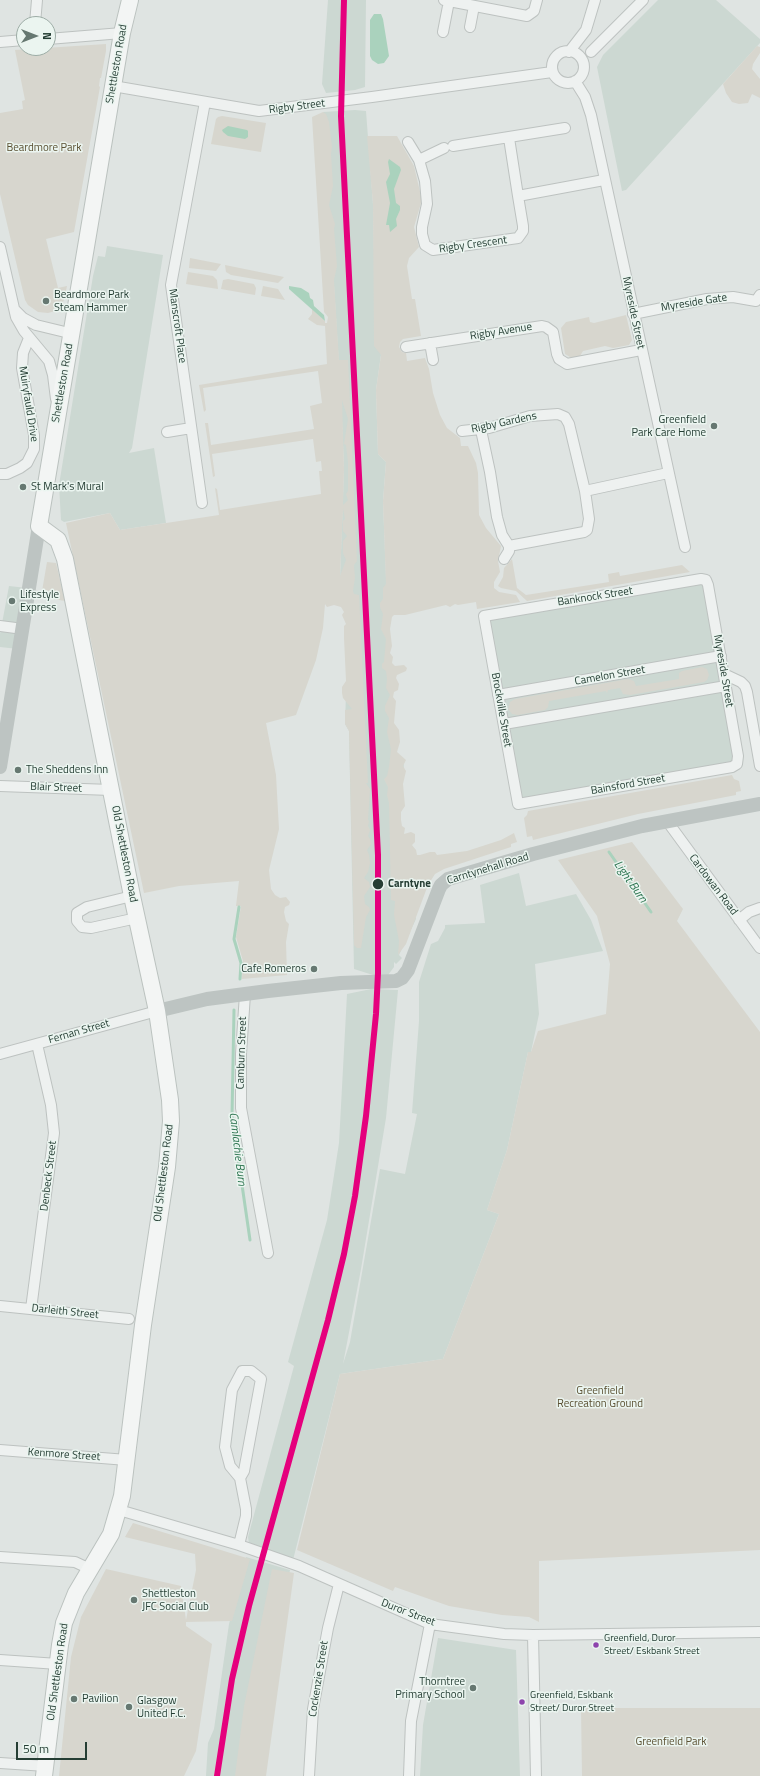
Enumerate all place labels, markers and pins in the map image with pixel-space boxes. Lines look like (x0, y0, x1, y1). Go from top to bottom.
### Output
place label: Beardmore Park Steam Hammer (54, 288, 129, 314)
marker: Beardmore Park Steam Hammer (41, 296, 51, 306)
place label: Greenfield Park Care Home (631, 413, 706, 439)
marker: Greenfield Park Care Home (709, 421, 719, 431)
place label: St Mark's Mural (31, 480, 104, 494)
marker: St Mark's Mural (18, 482, 28, 492)
place label: Lifestyle Express (20, 588, 59, 614)
marker: Lifestyle Express (7, 596, 17, 606)
place label: The Sheddens Inn (26, 763, 108, 777)
marker: The Sheddens Inn (13, 765, 23, 775)
marker: Carntyne (371, 877, 385, 891)
place label: Carntyne (388, 877, 431, 891)
place label: Cafe Romeros (241, 962, 306, 976)
marker: Cafe Romeros (309, 964, 319, 974)
place label: Shettleston JFC Social Club (142, 1587, 209, 1613)
marker: Shettleston JFC Social Club (129, 1595, 139, 1605)
place label: Greenfield, Duror Street/ Eskbank Street (604, 1633, 699, 1656)
marker: Greenfield, Duror Street/ Eskbank Street (591, 1640, 601, 1650)
place label: Thorntree Primary School (395, 1675, 465, 1701)
marker: Thorntree Primary School (468, 1683, 478, 1693)
place label: Greenfield, Eskbank Street/ Duror Street (530, 1690, 614, 1714)
place label: Pavilion (82, 1692, 118, 1706)
marker: Pavilion (69, 1694, 79, 1704)
place label: Glasgow United F.C. (137, 1694, 186, 1720)
marker: Greenfield, Eskbank Street/ Duror Street (517, 1697, 527, 1707)
marker: Glasgow United F.C. (124, 1702, 134, 1712)

